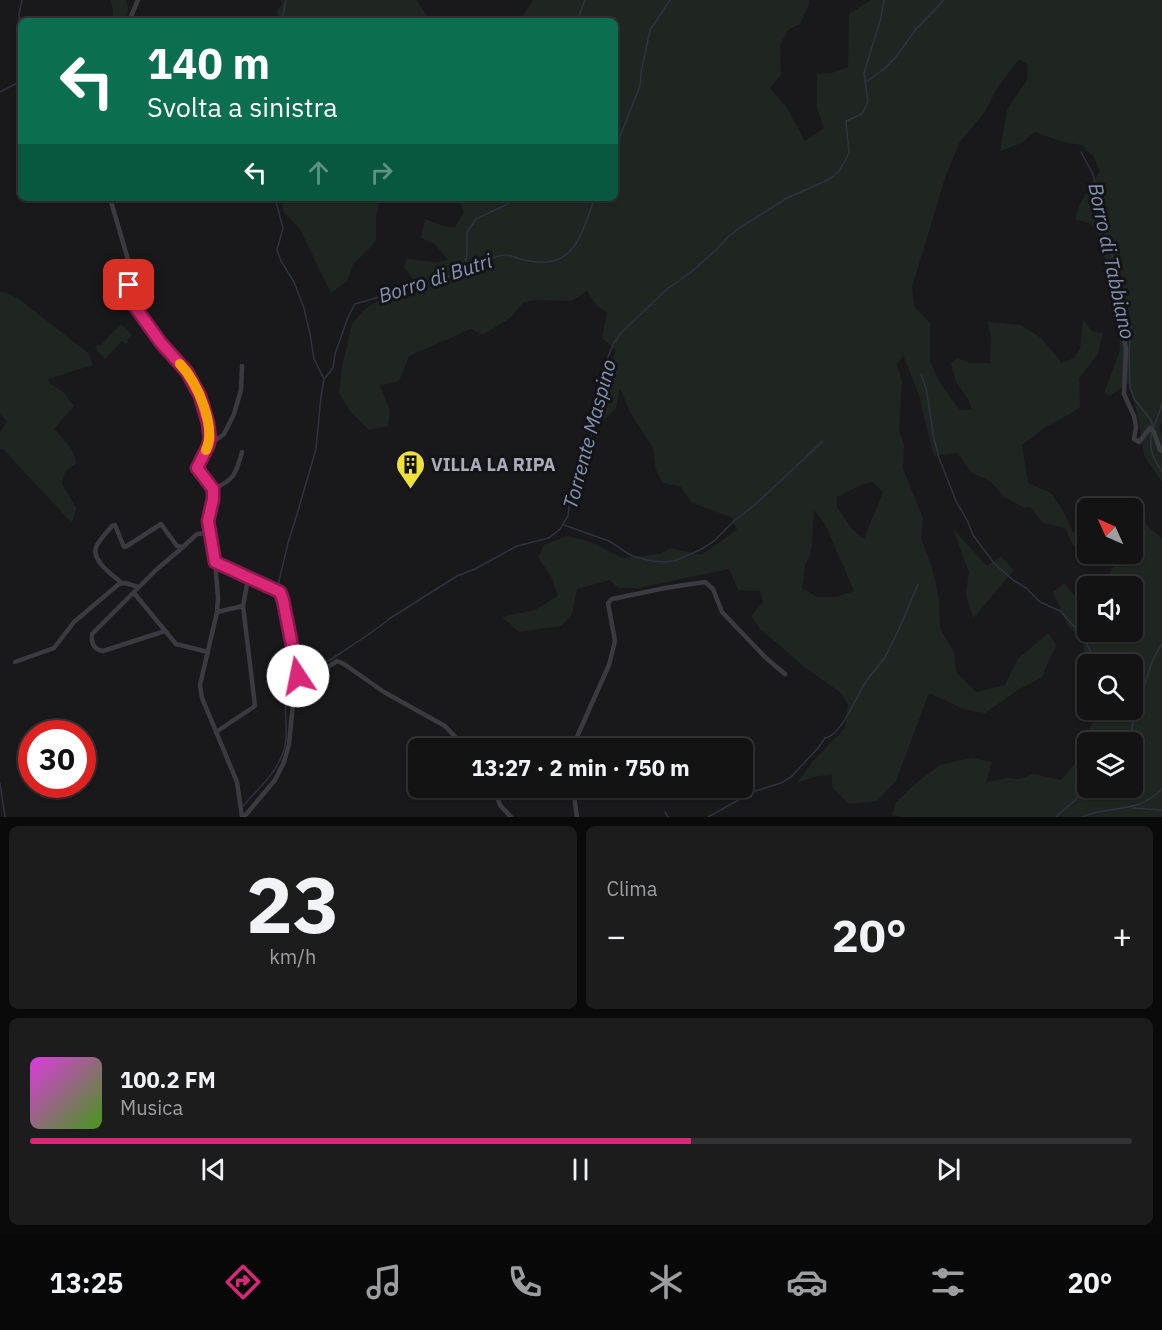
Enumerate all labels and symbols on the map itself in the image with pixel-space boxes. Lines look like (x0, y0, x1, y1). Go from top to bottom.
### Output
water label: Borro di Tabbiano (1082, 180, 1142, 342)
water label: Borro di Butri (375, 247, 496, 309)
pin (103, 259, 154, 310)
water label: Torrente Maspino (556, 356, 622, 512)
building icon: VILLA LA RIPA (394, 448, 426, 490)
place label: VILLA LA RIPA (431, 453, 556, 476)
north arrow (1077, 498, 1143, 564)
position arrow (266, 644, 330, 708)
speed limit sign: 30 (18, 720, 96, 798)

